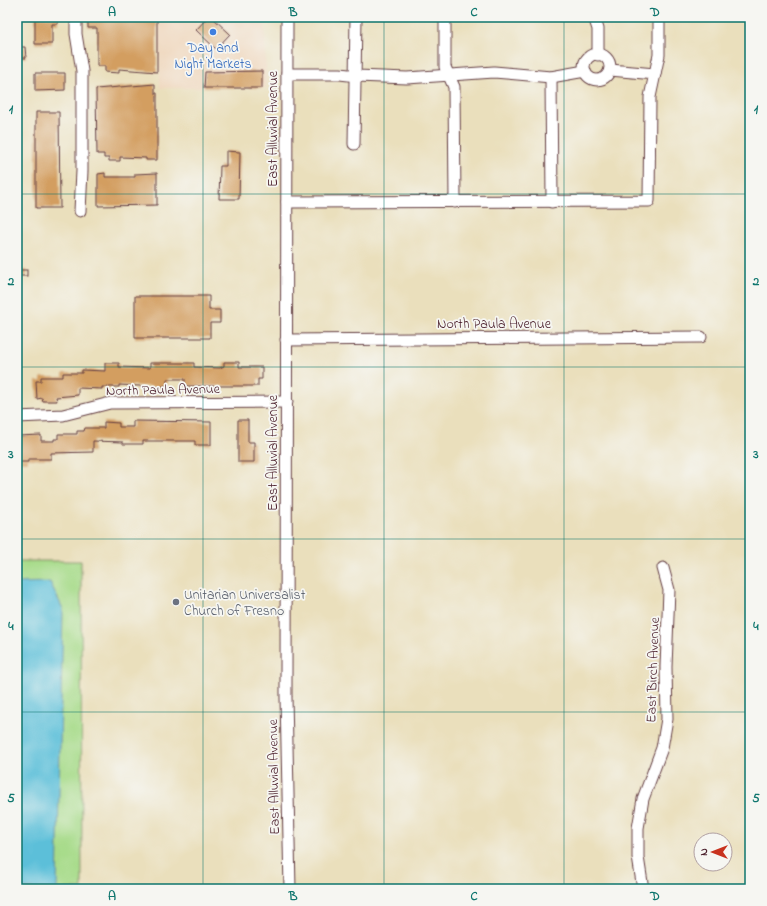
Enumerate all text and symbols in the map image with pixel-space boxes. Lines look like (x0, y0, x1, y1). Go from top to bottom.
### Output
text: A (108, 3, 116, 22)
text: B (288, 3, 298, 22)
text: C (470, 3, 478, 22)
text: D (649, 3, 660, 22)
marker: Day and Night Markets (208, 27, 218, 37)
place label: Day and Night Markets (174, 38, 252, 76)
street label: East Alluvial Avenue (263, 70, 284, 187)
text: 1 (9, 100, 14, 119)
text: 1 (754, 100, 759, 119)
text: 2 (7, 272, 15, 291)
text: 2 (752, 272, 760, 291)
street label: North Paula Avenue (437, 314, 552, 335)
street label: North Paula Avenue (106, 379, 221, 402)
street label: East Alluvial Avenue (263, 394, 284, 511)
text: 3 (7, 445, 14, 464)
text: 3 (752, 445, 759, 464)
place label: Unitarian Universalist Church of Fresno (184, 585, 306, 622)
marker: Unitarian Universalist Church of Fresno (171, 597, 181, 607)
street label: East Birch Avenue (641, 616, 666, 723)
text: 4 (7, 617, 14, 636)
text: 4 (752, 617, 759, 636)
street label: East Alluvial Avenue (263, 718, 286, 835)
text: 5 (7, 789, 15, 808)
text: 5 (752, 789, 760, 808)
north arrow (693, 832, 733, 872)
text: N (696, 848, 712, 856)
text: A (108, 887, 116, 906)
text: B (288, 887, 298, 906)
text: C (470, 887, 478, 906)
text: D (649, 887, 660, 906)

